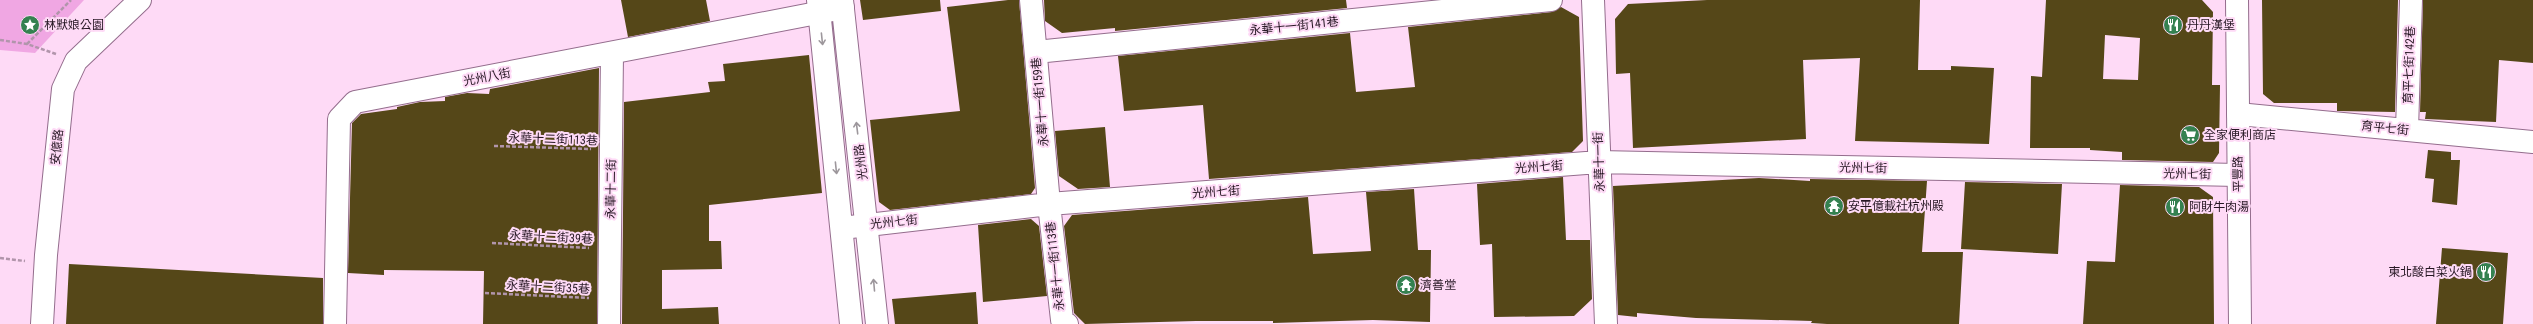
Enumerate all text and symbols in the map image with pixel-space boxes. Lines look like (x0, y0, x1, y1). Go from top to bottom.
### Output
place icon: 林默娘公園 (19, 14, 41, 36)
street label: 永華十一街141巷 (1249, 14, 1339, 38)
restaurant icon: 丹丹漢堡 (2162, 14, 2184, 36)
place label: 林默娘公園 (44, 18, 104, 32)
place label: 丹丹漢堡 (2187, 18, 2235, 32)
street label: 育平七街142巷 (2401, 26, 2417, 104)
one-way arrow (818, 32, 826, 45)
street label: 永華十一街159巷 (1029, 57, 1051, 147)
street label: 光州八街 (462, 66, 512, 88)
street label: 育平七街 (2360, 119, 2410, 137)
one-way arrow (853, 122, 861, 135)
supermarket icon: 全家便利商店 (2179, 124, 2201, 146)
street label: 安億路 (48, 128, 66, 166)
place label: 全家便利商店 (2204, 128, 2276, 142)
street label: 永華十二街113巷 (508, 130, 598, 148)
street label: 永華十一街 (1591, 132, 1607, 192)
street label: 光州路 (852, 143, 870, 181)
street label: 平豐路 (2231, 156, 2245, 192)
street label: 光州七街 (1515, 158, 1563, 176)
street label: 永華十二街 (603, 159, 619, 219)
one-way arrow (832, 161, 840, 174)
street label: 光州七街 (1839, 161, 1887, 175)
street label: 光州七街 (2163, 167, 2211, 181)
street label: 光州七街 (1192, 183, 1240, 201)
temple icon: 安平億載社杭州殿 (1823, 195, 1845, 217)
restaurant icon: 阿財牛肉湯 (2164, 196, 2186, 218)
place label: 安平億載社杭州殿 (1848, 199, 1944, 213)
place label: 阿財牛肉湯 (2189, 200, 2249, 214)
street label: 光州七街 (869, 213, 919, 231)
street label: 永華十一街113巷 (1043, 221, 1067, 311)
street label: 永華十二街39巷 (509, 228, 593, 246)
restaurant icon: 東北酸白菜火鍋 (2475, 261, 2497, 283)
place label: 東北酸白菜火鍋 (2388, 265, 2472, 279)
temple icon: 濟善堂 (1395, 274, 1417, 296)
street label: 永華十二街35巷 (506, 278, 590, 296)
place label: 濟善堂 (1420, 278, 1456, 292)
one-way arrow (870, 279, 877, 292)

